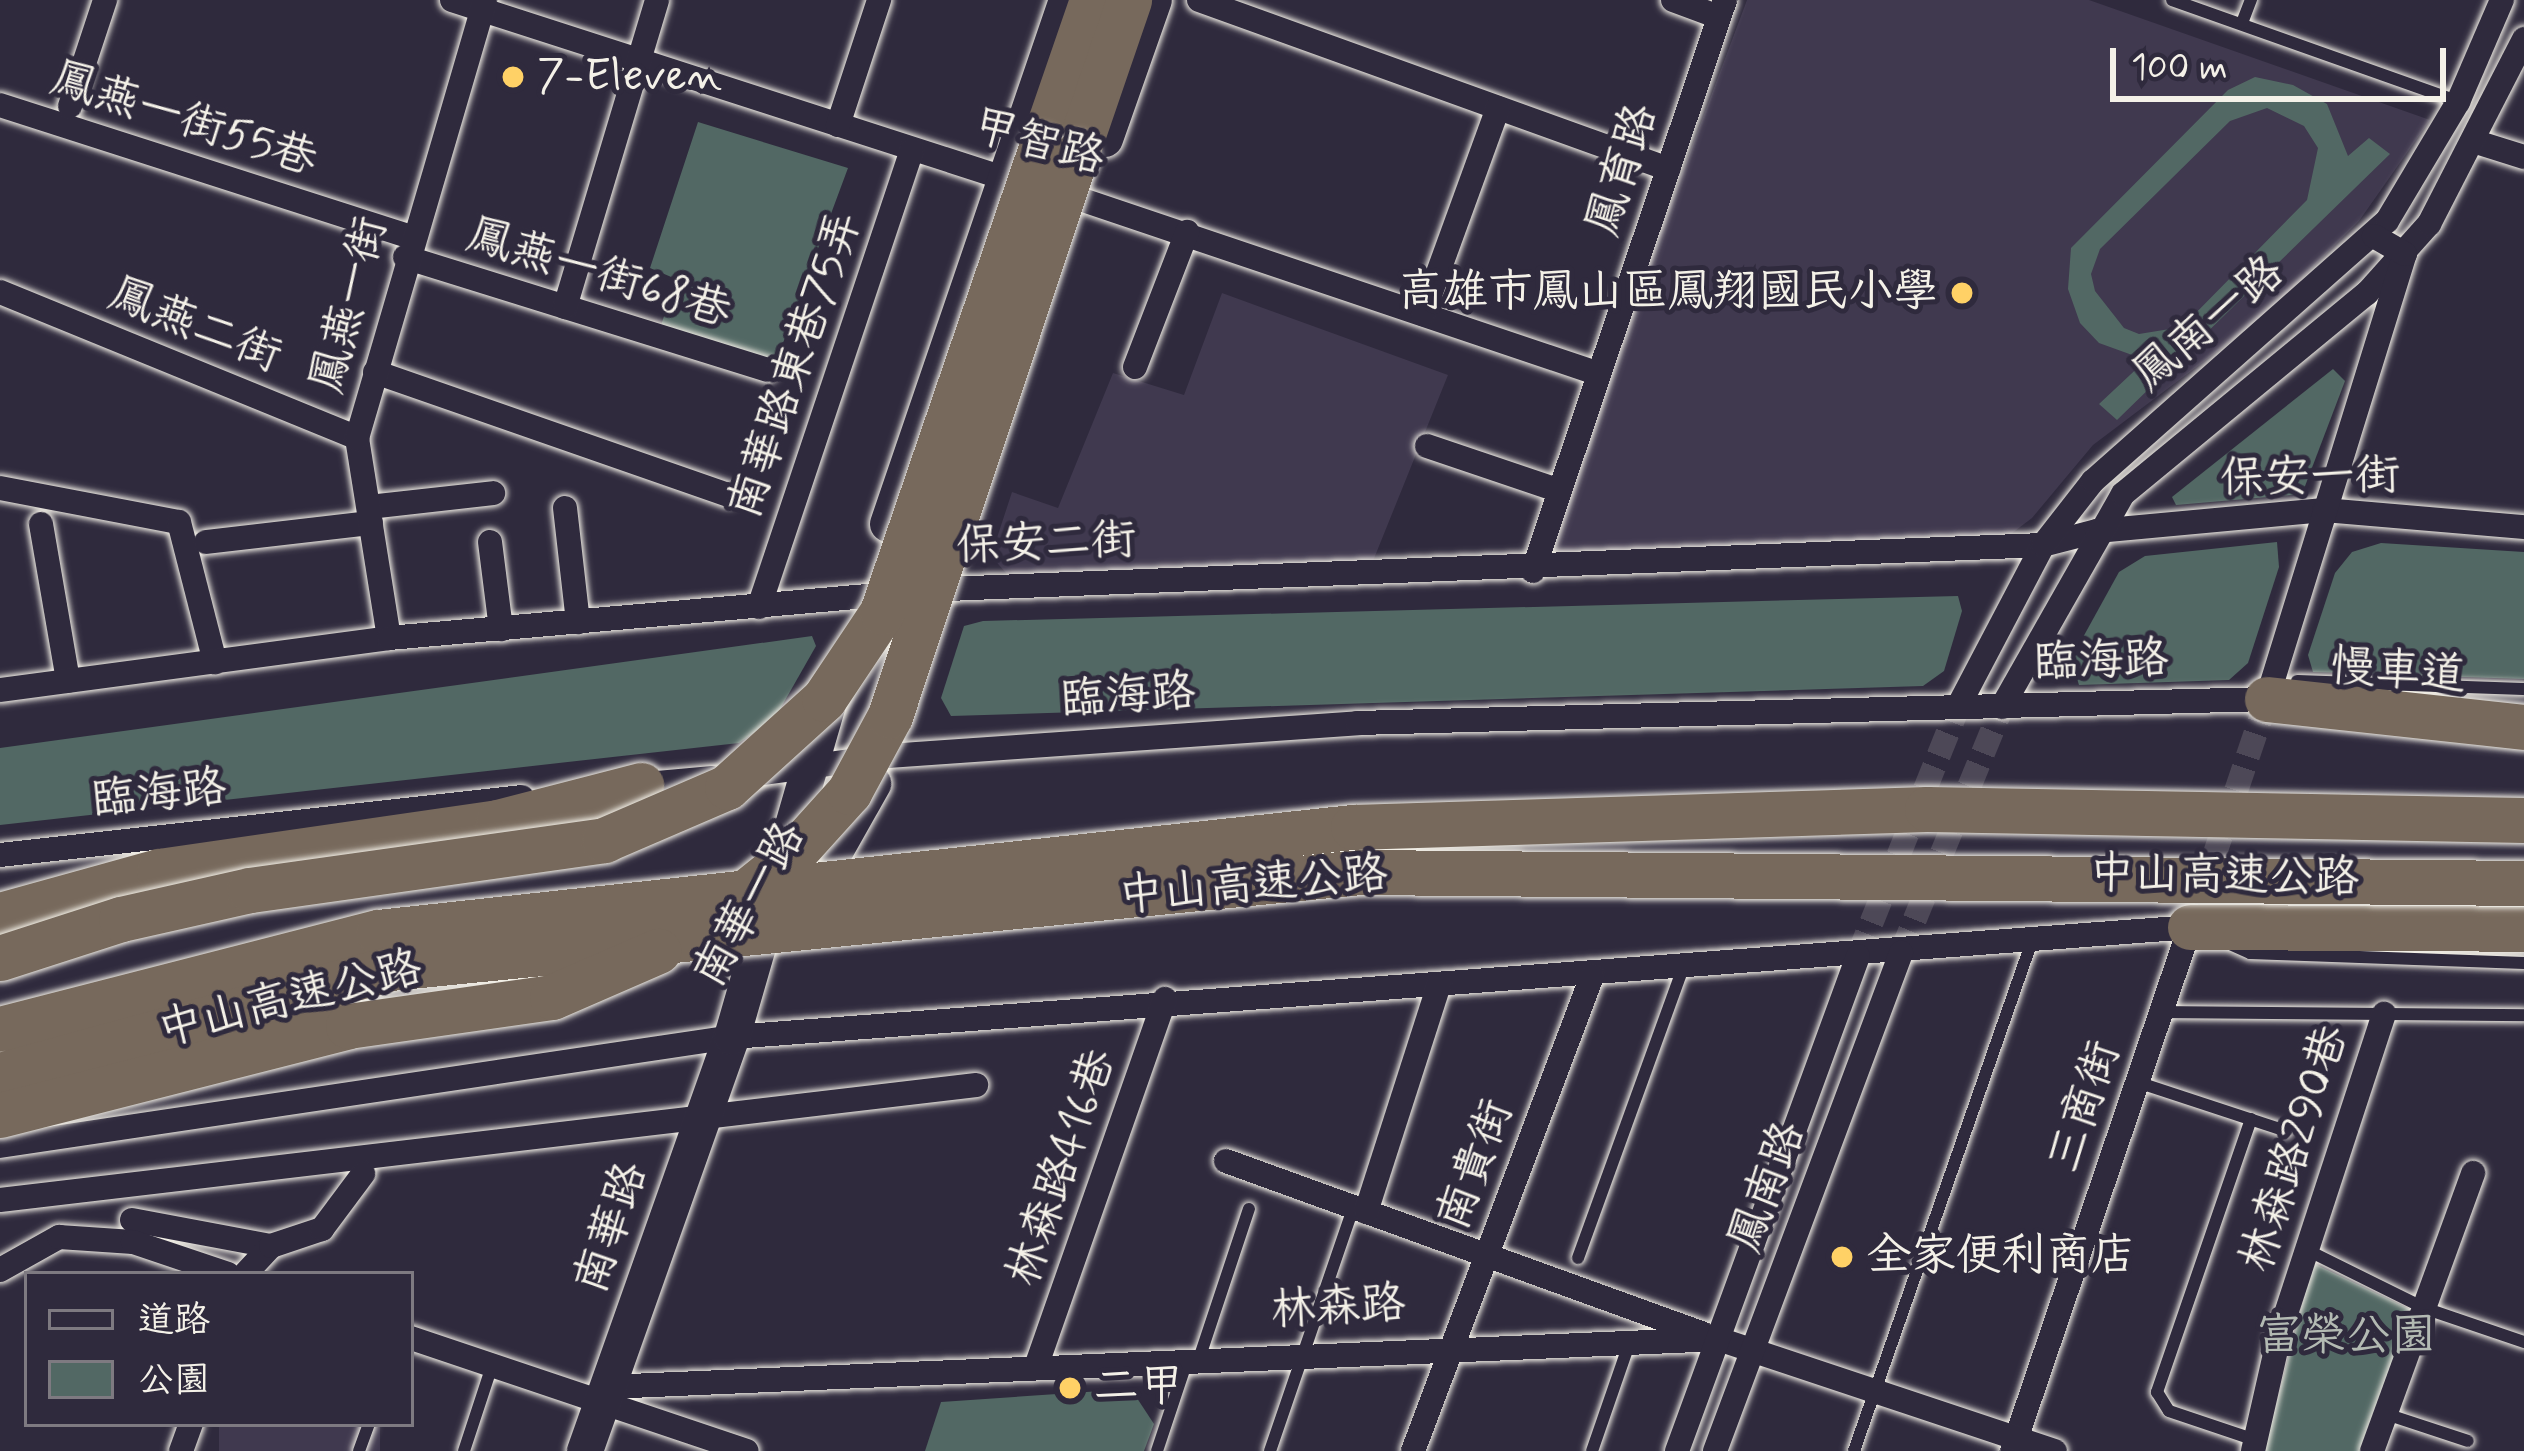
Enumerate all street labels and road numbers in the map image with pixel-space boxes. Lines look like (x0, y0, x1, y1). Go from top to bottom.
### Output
street label: 鳳燕一街55巷 (44, 52, 324, 188)
street label: 鳳育路 (1576, 97, 1670, 243)
street label: 甲智路 (966, 99, 1110, 187)
street label: 南華路東巷75弄 (718, 204, 874, 526)
street label: 鳳燕一街68巷 (461, 208, 737, 340)
street label: 鳳燕一街 (301, 211, 399, 399)
street label: 鳳南一路 (2123, 245, 2295, 403)
street label: 鳳燕二街 (101, 267, 289, 385)
street label: 保安一街 (2220, 449, 2400, 507)
street label: 保安二街 (955, 514, 1137, 574)
street label: 臨海路 (2033, 633, 2169, 691)
street label: 慢車道 (2329, 640, 2467, 704)
street label: 臨海路 (1059, 665, 1197, 729)
street label: 臨海路 (89, 761, 229, 829)
street label: 南華一路 (683, 813, 817, 997)
street label: 中山高速公路 (1116, 847, 1390, 925)
street label: 中山高速公路 (2089, 848, 2359, 906)
street label: 中山高速公路 (152, 941, 428, 1059)
street label: 林森路290巷 (2230, 1019, 2360, 1279)
street label: 三商街 (2037, 1034, 2133, 1180)
street label: 林森路416巷 (996, 1043, 1128, 1293)
street label: 南貴街 (1427, 1092, 1525, 1238)
street label: 鳳南路 (1719, 1114, 1817, 1260)
street label: 南華路 (564, 1155, 660, 1301)
street label: 林森路 (1269, 1278, 1407, 1338)

